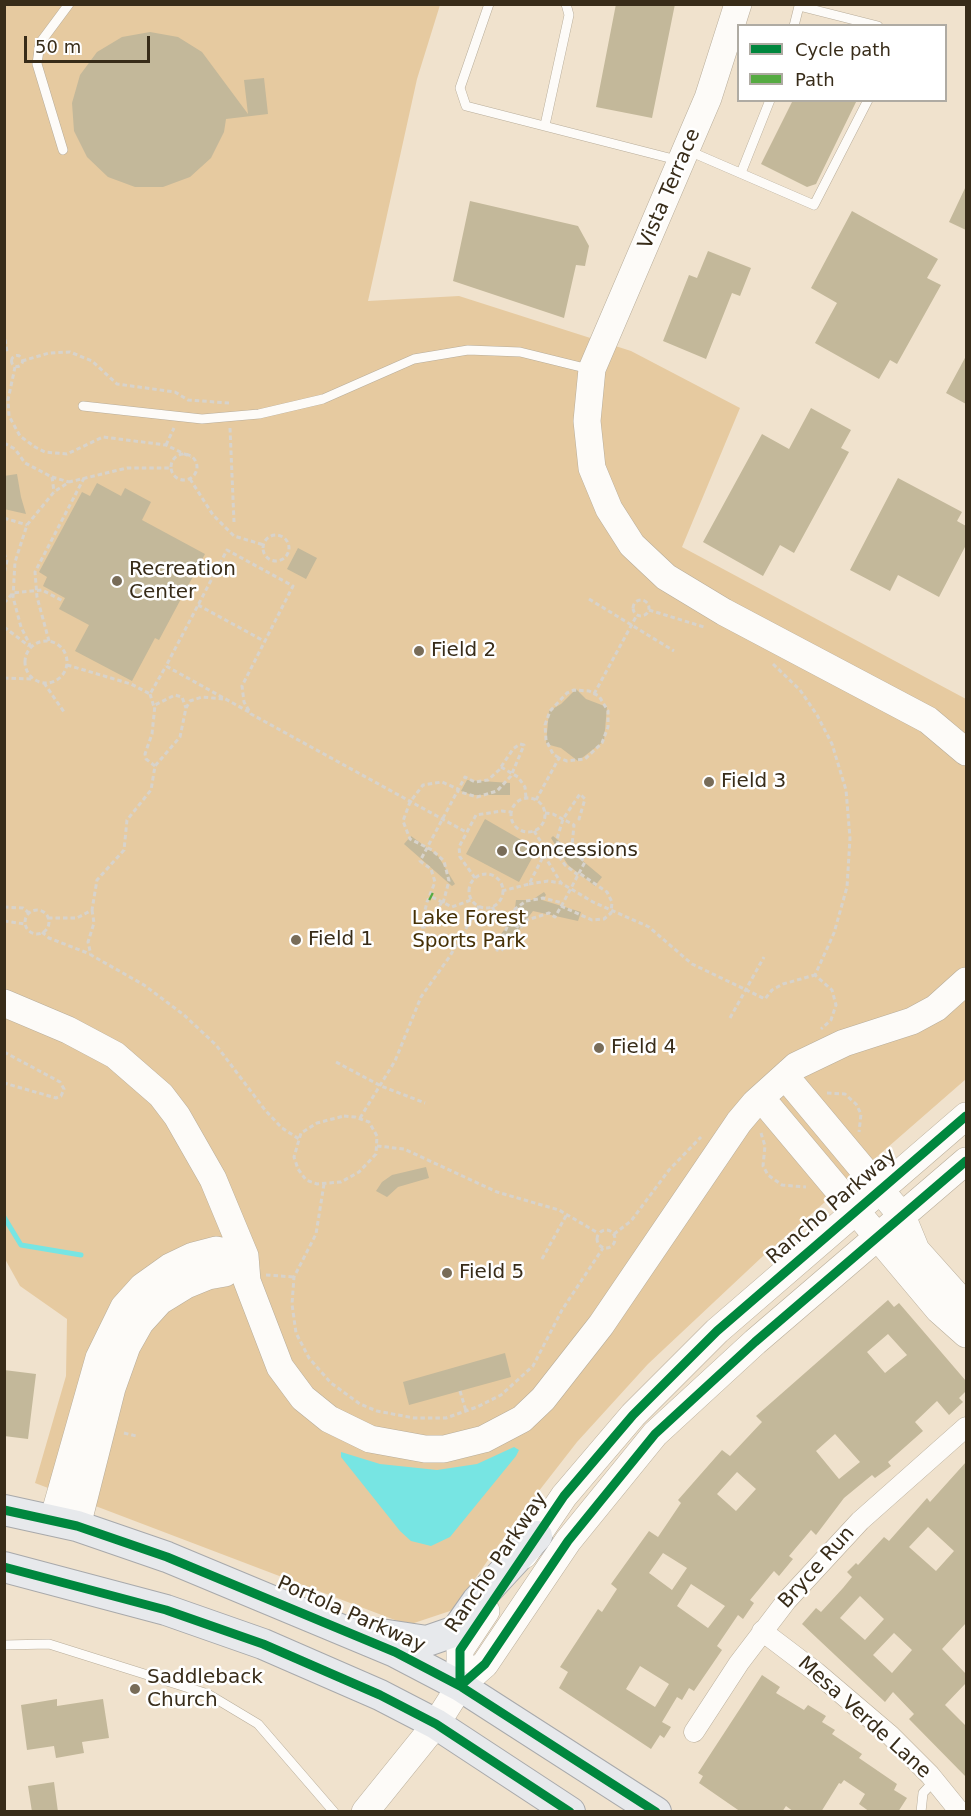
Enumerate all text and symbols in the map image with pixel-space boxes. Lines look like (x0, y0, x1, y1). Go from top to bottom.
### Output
scale bar (27, 24, 153, 62)
legend (737, 24, 947, 102)
text: 50 m (35, 36, 81, 57)
text: Cycle path (795, 39, 891, 60)
text: Path (795, 69, 835, 90)
street label: Vista Terrace (634, 125, 706, 253)
place label: Recreation Center (129, 558, 236, 605)
marker: Recreation Center (110, 574, 124, 588)
place label: Field 2 (431, 639, 496, 663)
marker: Field 2 (412, 644, 426, 658)
place label: Field 3 (721, 770, 786, 794)
marker: Field 3 (702, 775, 716, 789)
place label: Concessions (514, 839, 638, 863)
marker: Concessions (495, 844, 509, 858)
park label: Lake Forest Sports Park (412, 907, 526, 954)
place label: Field 1 (308, 928, 373, 952)
marker: Field 1 (289, 933, 303, 947)
place label: Field 4 (611, 1036, 676, 1060)
marker: Field 4 (592, 1041, 606, 1055)
street label: Rancho Parkway (762, 1144, 902, 1270)
place label: Field 5 (459, 1261, 524, 1285)
marker: Field 5 (440, 1266, 454, 1280)
street label: Rancho Parkway (441, 1488, 553, 1638)
street label: Bryce Run (774, 1522, 860, 1614)
street label: Portola Parkway (273, 1572, 429, 1658)
street label: Mesa Verde Lane (793, 1652, 935, 1784)
place label: Saddleback Church (147, 1666, 263, 1713)
marker: Saddleback Church (128, 1682, 142, 1696)

